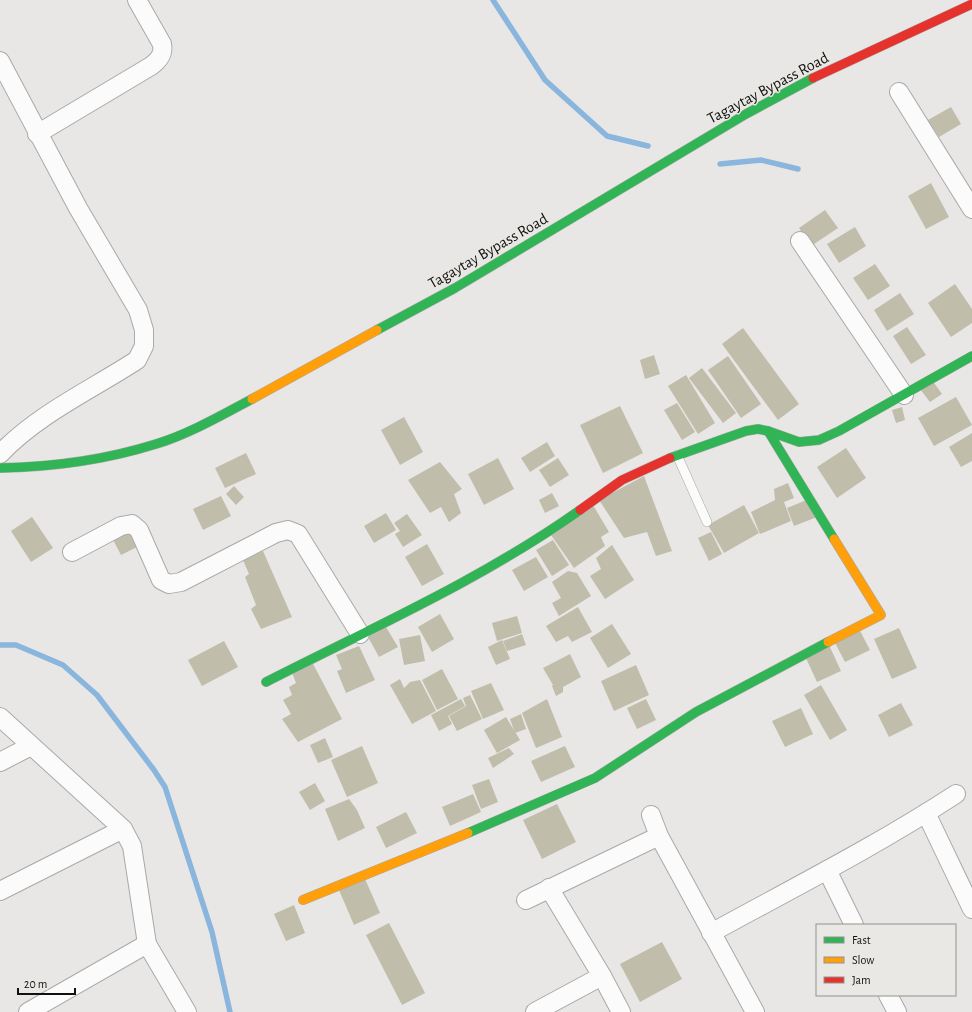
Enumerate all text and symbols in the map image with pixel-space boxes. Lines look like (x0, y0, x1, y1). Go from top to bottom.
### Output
street label: Tagaytay Bypass Road (705, 49, 832, 128)
street label: Tagaytay Bypass Road (426, 210, 551, 292)
legend (816, 924, 956, 996)
text: Fast (852, 934, 871, 946)
text: Slow (852, 954, 874, 966)
scale bar (18, 970, 75, 996)
text: Jam (852, 974, 871, 986)
text: 20 m (24, 978, 47, 990)

